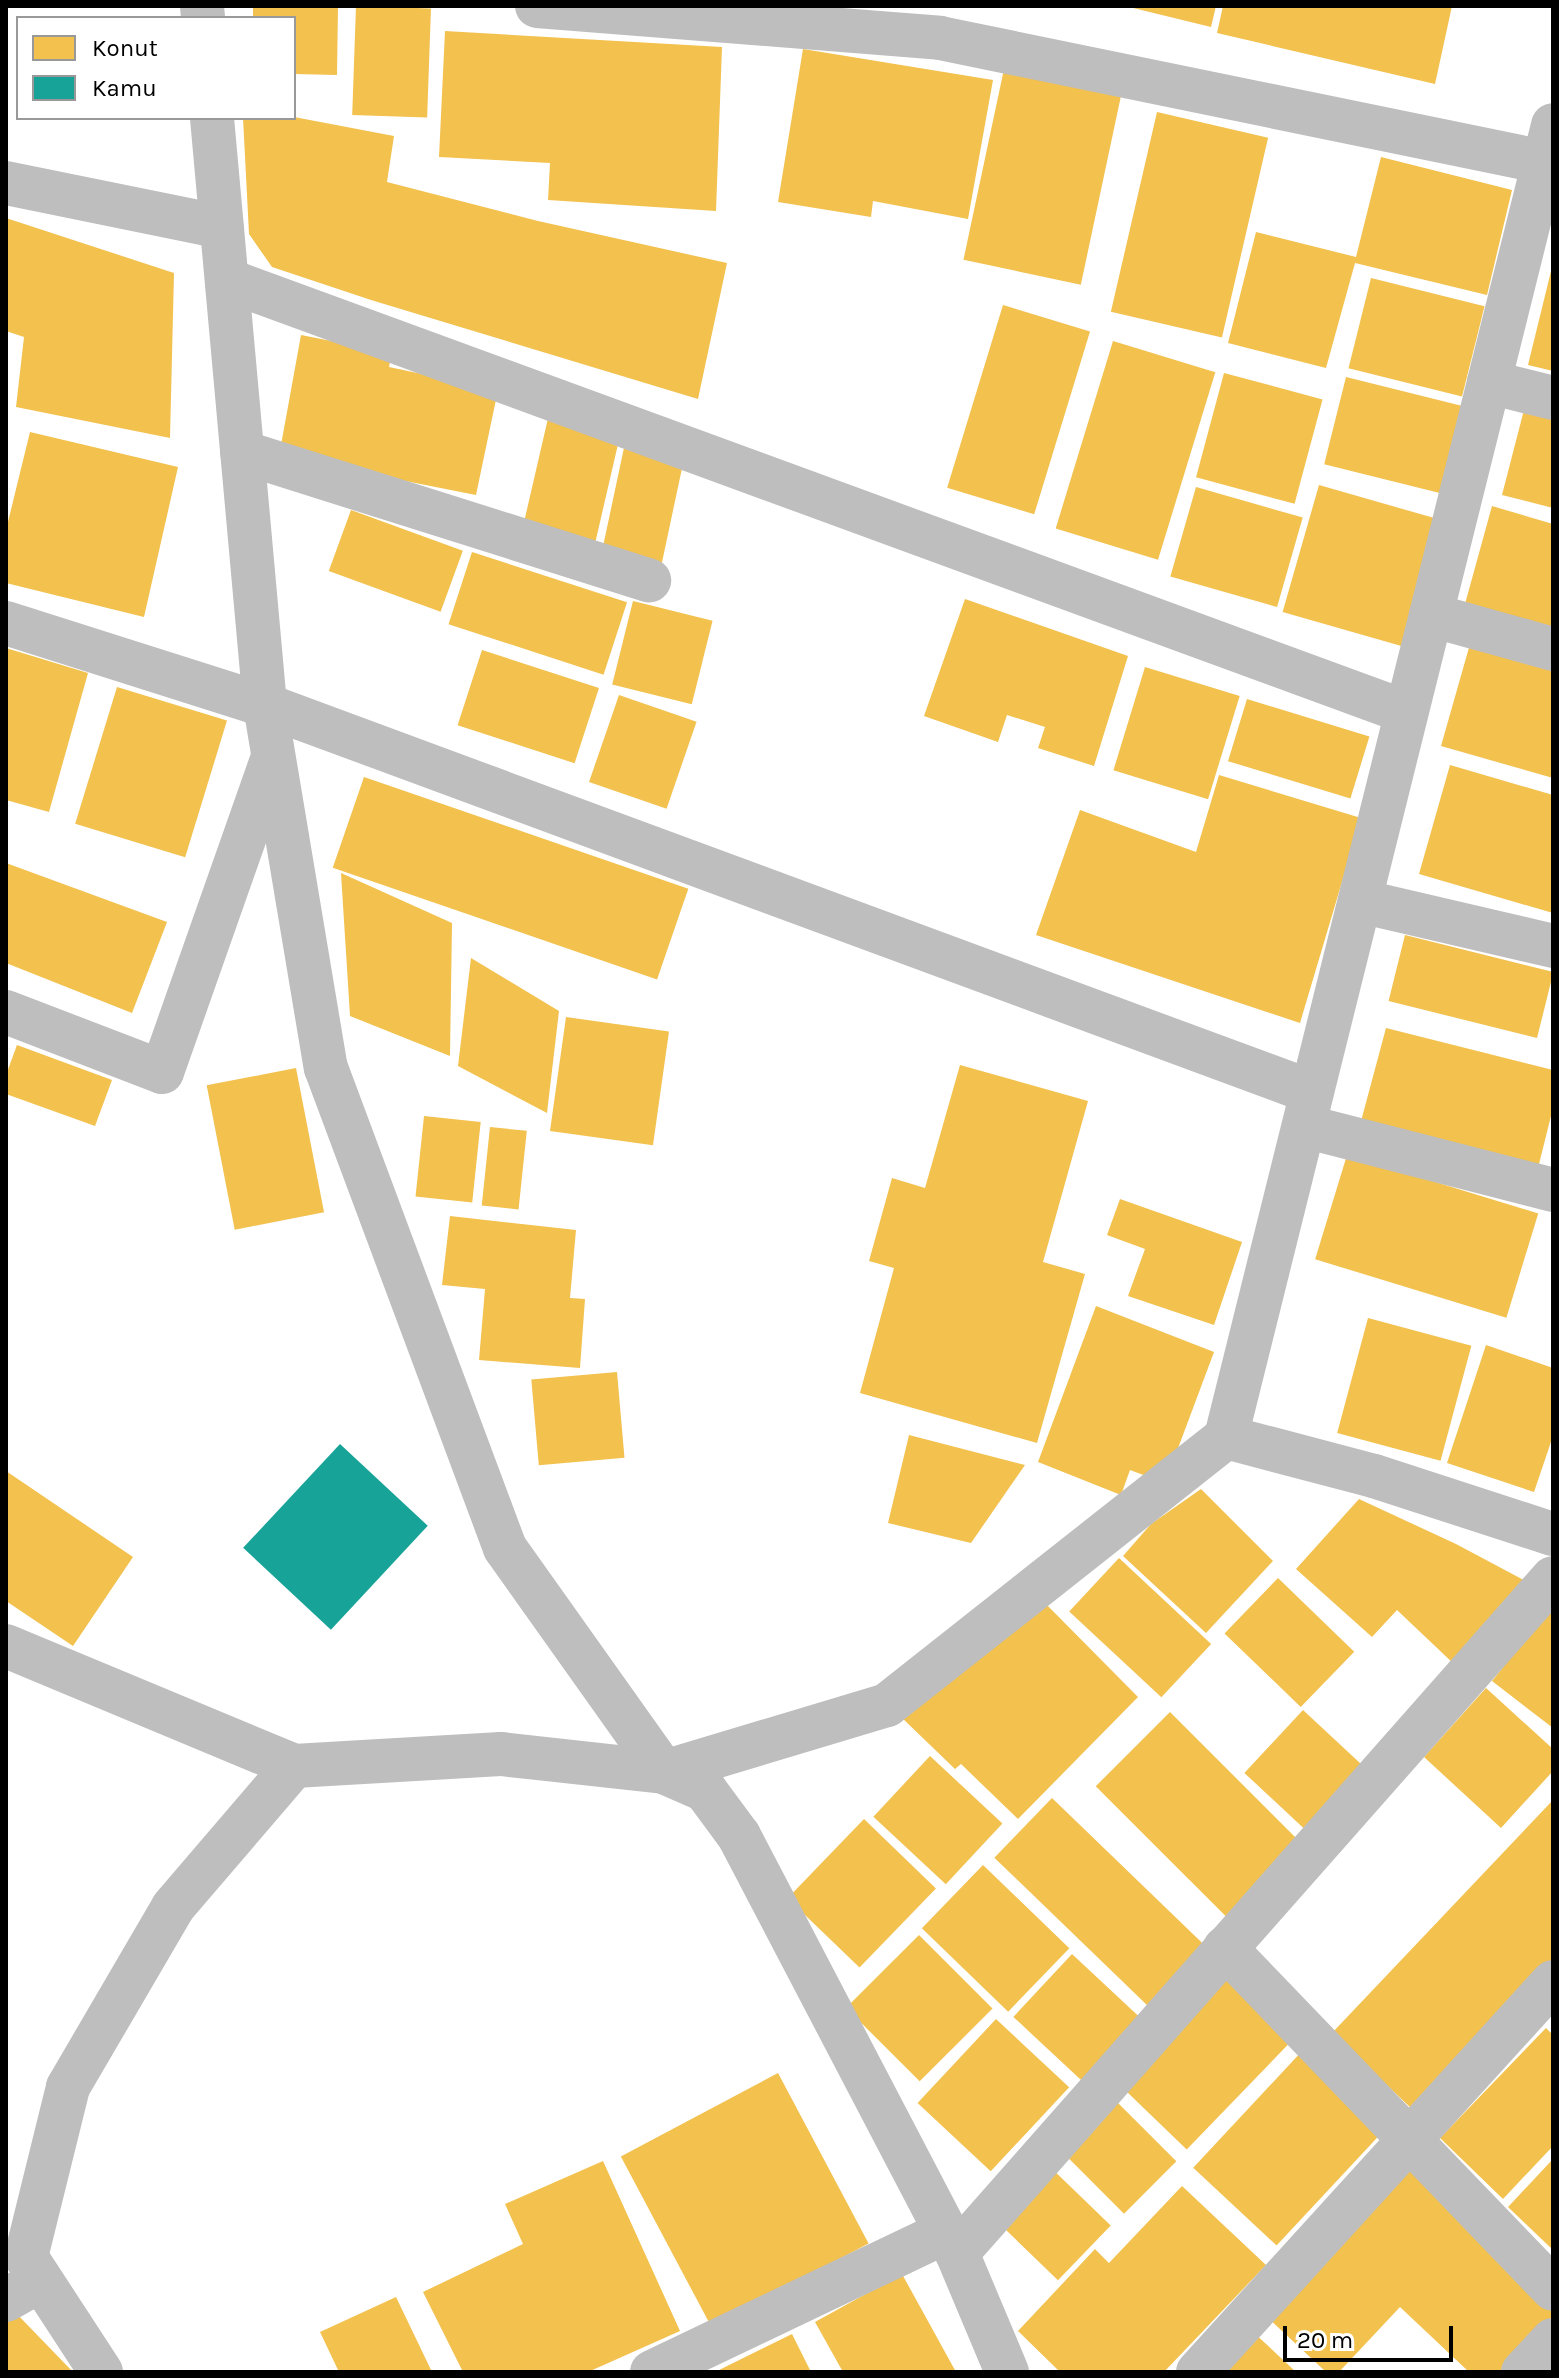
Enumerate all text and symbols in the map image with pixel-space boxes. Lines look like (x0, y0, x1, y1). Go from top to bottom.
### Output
legend (16, 16, 296, 120)
text: Konut (92, 34, 158, 62)
text: Kamu (92, 74, 157, 102)
scale bar (1287, 2310, 1457, 2360)
text: 20 m (1297, 2326, 1353, 2354)

